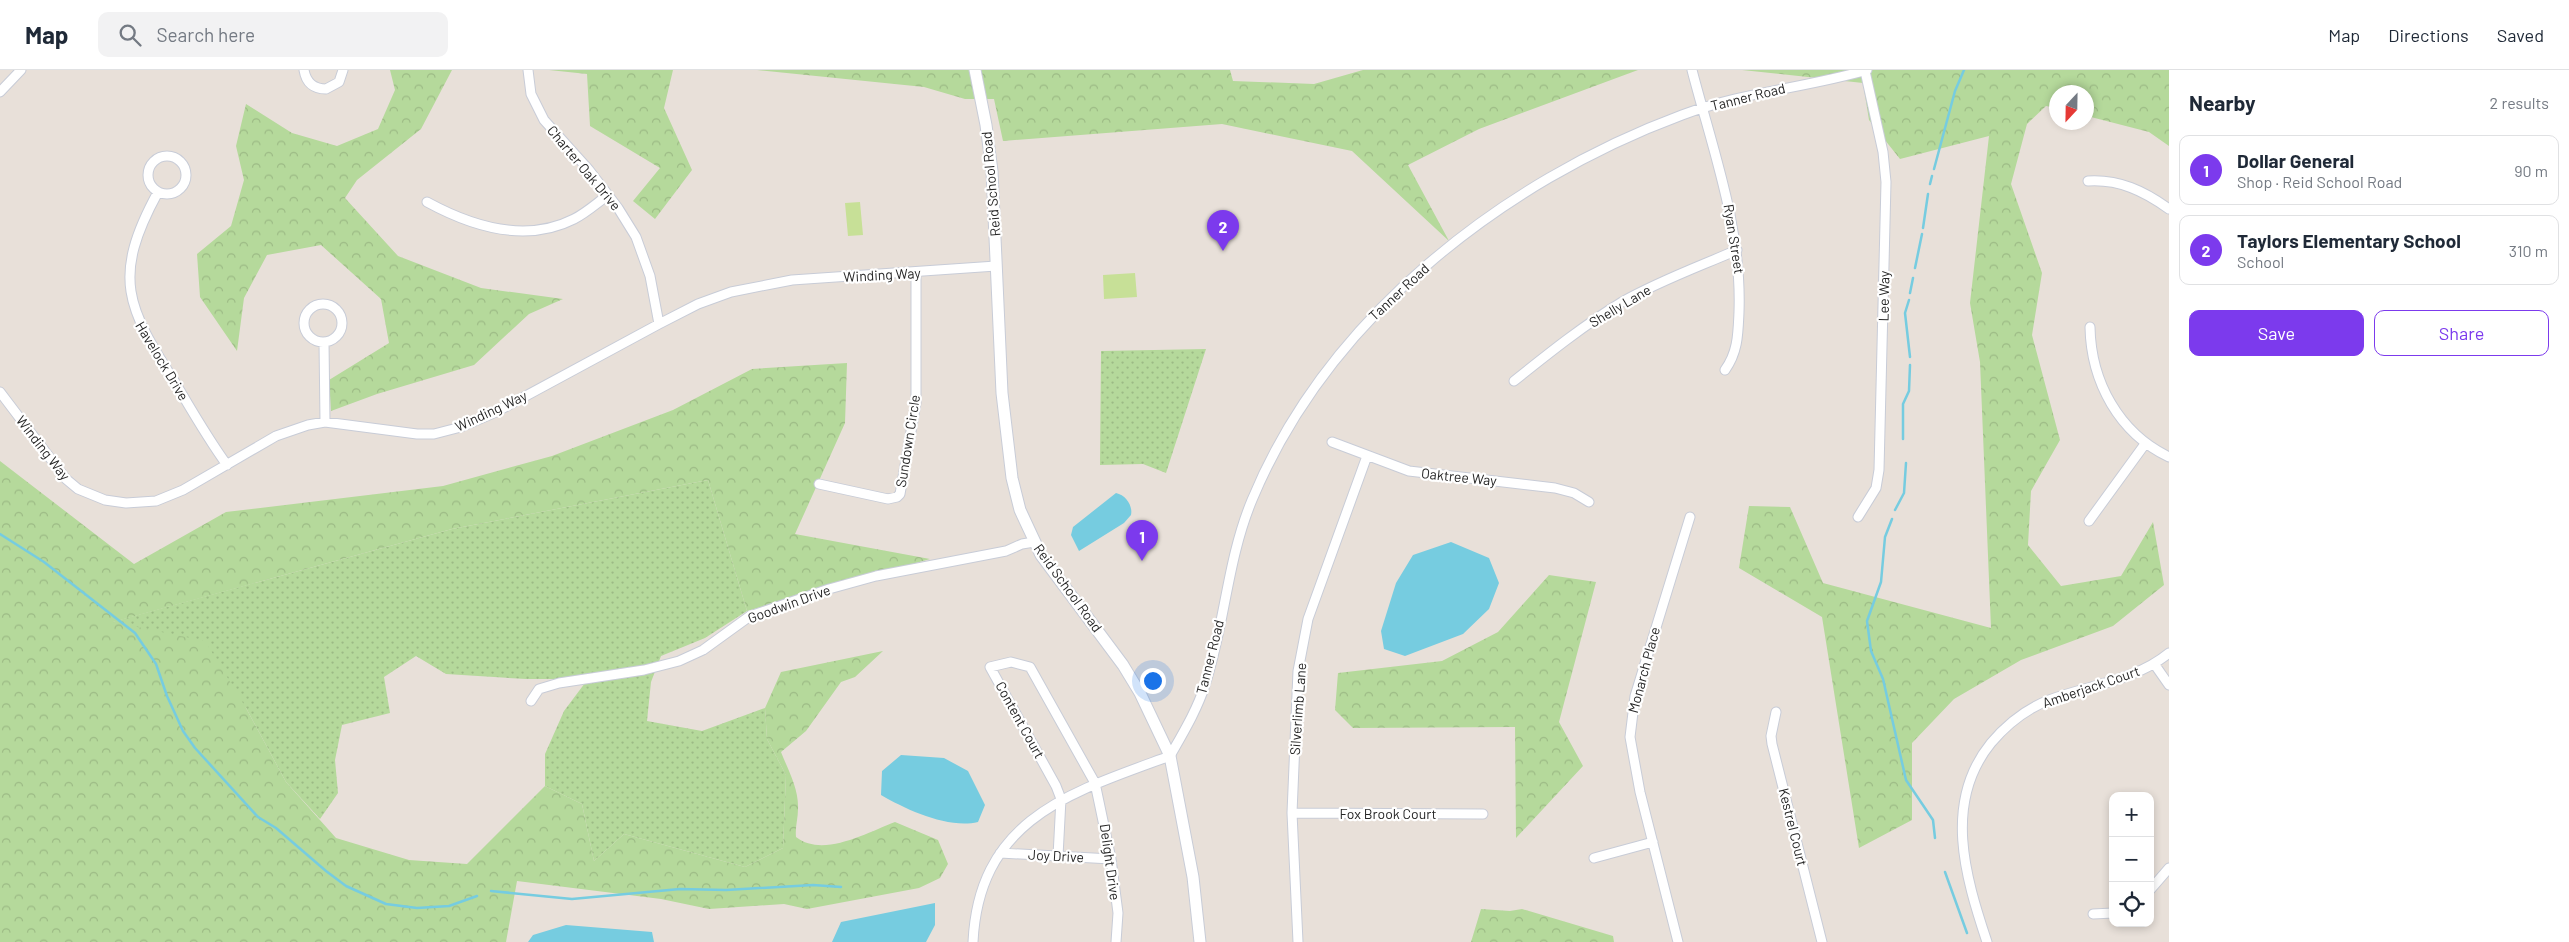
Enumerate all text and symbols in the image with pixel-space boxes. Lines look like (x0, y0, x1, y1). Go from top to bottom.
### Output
search box (98, 12, 448, 57)
text: Map (25, 20, 68, 49)
icon: search (116, 21, 144, 49)
text: Search here (156, 23, 255, 46)
text: Map (2328, 24, 2360, 46)
text: Directions (2388, 24, 2469, 46)
text: Saved (2497, 24, 2544, 46)
street label: Tanner Road (1709, 79, 1787, 114)
north arrow (2049, 85, 2094, 130)
text: Nearby (2189, 90, 2255, 115)
text: 2 results (2490, 93, 2549, 112)
street label: Charter Oak Drive (544, 122, 625, 214)
street label: Reid School Road (977, 131, 1004, 237)
text: Dollar General (2237, 149, 2354, 172)
text: 1 (2203, 161, 2209, 180)
text: 90 m (2514, 161, 2548, 180)
text: Shop · Reid School Road (2237, 172, 2402, 191)
street label: Ryan Street (1721, 203, 1748, 275)
pin: 2 (1207, 210, 1239, 251)
text: Taylors Elementary School (2237, 229, 2461, 252)
text: 2 (2202, 241, 2210, 260)
text: 310 m (2509, 241, 2548, 260)
text: School (2237, 252, 2284, 271)
street label: Tanner Road (1365, 259, 1432, 324)
street label: Winding Way (843, 264, 922, 285)
street label: Lee Way (1875, 270, 1892, 322)
street label: Shelly Lane (1586, 281, 1654, 331)
button: Save (2189, 310, 2364, 356)
button: Share (2374, 310, 2549, 356)
street label: Havelock Drive (132, 318, 193, 403)
street label: Winding Way (452, 386, 530, 435)
street label: Sundown Circle (892, 393, 923, 488)
street label: Winding Way (13, 412, 74, 484)
street label: Oaktree Way (1420, 464, 1498, 489)
pin: 1 (1126, 520, 1158, 561)
street label: Reid School Road (1031, 540, 1106, 635)
street label: Goodwin Drive (745, 581, 832, 626)
street label: Tanner Road (1192, 618, 1227, 696)
street label: Monarch Place (1624, 625, 1663, 715)
street label: Silverlimb Lane (1286, 662, 1309, 756)
street label: Amberjack Court (2040, 662, 2142, 711)
your location (1140, 668, 1166, 694)
street label: Content Court (992, 678, 1049, 761)
street label: Kestrel Court (1776, 786, 1811, 868)
map controls (2109, 792, 2154, 927)
button: + (2109, 792, 2154, 837)
street label: Fox Brook Court (1339, 805, 1437, 822)
street label: Delight Drive (1097, 823, 1124, 901)
button: − (2109, 837, 2154, 882)
street label: Joy Drive (1028, 846, 1084, 865)
button: locate (2109, 882, 2154, 927)

